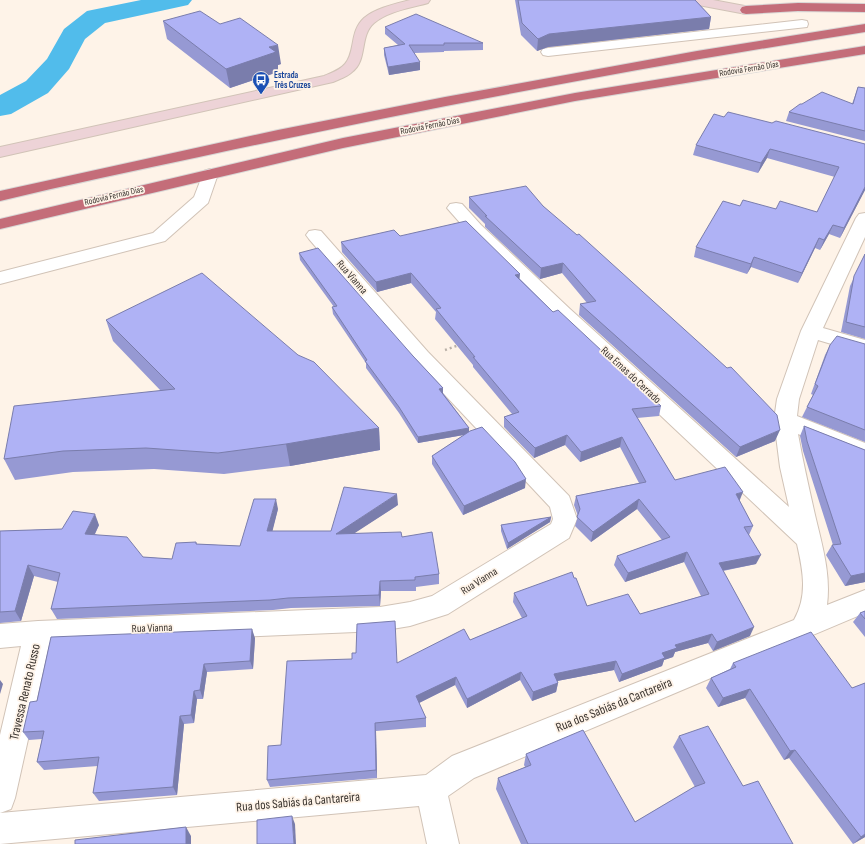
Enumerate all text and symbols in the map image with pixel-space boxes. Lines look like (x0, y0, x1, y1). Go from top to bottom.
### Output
street label: Rodovia Fernão Dias (718, 59, 780, 79)
bus stop icon: Estrada Três Cruzes (251, 70, 271, 95)
place label: Estrada Três Cruzes (274, 70, 311, 91)
street label: Rodovia Fernão Dias (399, 115, 461, 137)
street label: Rodovia Fernão Dias (84, 184, 144, 208)
street label: Rua Vianna (334, 257, 370, 297)
street label: Rua Emas do Cerrado (598, 344, 664, 406)
street label: Rua Vianna (458, 565, 500, 597)
street label: Rua Vianna (132, 621, 172, 635)
street label: Travessa Renato Russo (6, 642, 44, 742)
street label: Rua dos Sabiás da Cantareira (554, 674, 674, 736)
street label: Rua dos Sabiás da Cantareira (236, 789, 360, 815)

